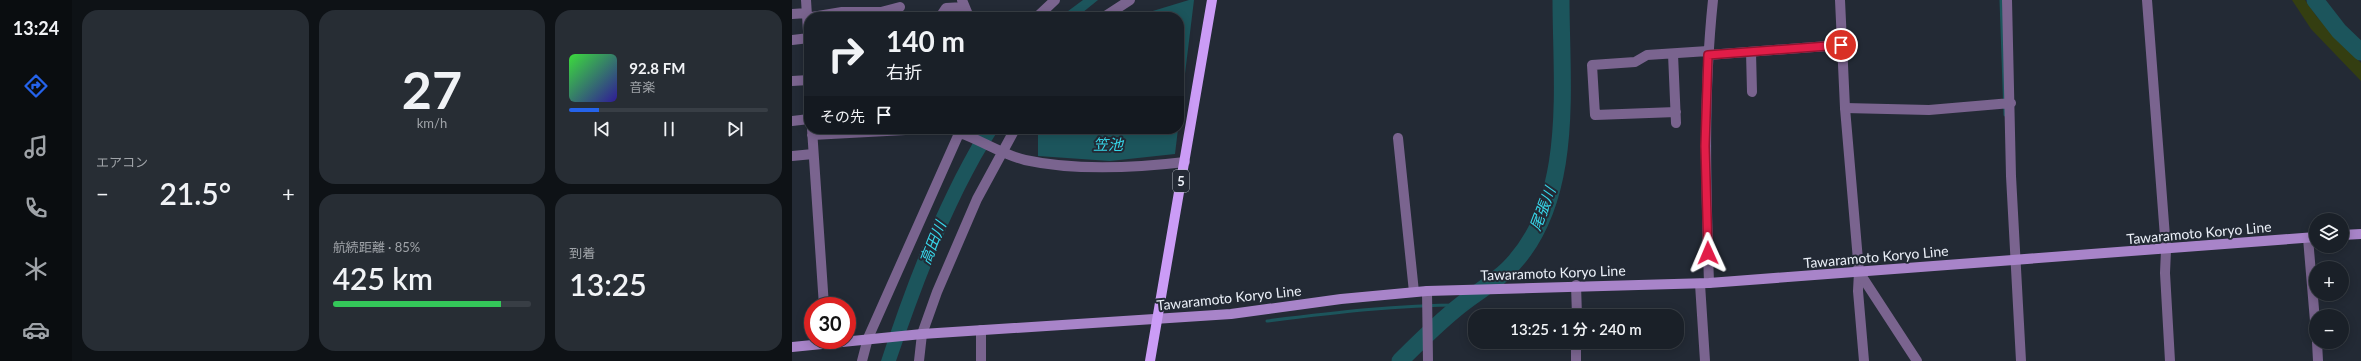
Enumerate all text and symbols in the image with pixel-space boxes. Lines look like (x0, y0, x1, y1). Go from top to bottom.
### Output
text: 13:24 (13, 17, 59, 39)
text: 140 m (886, 24, 965, 58)
icon: right (820, 28, 872, 80)
pin (1824, 28, 1858, 62)
icon: arrive (1830, 34, 1852, 56)
text: 27 (402, 58, 462, 120)
text: 92.8 FM (629, 59, 685, 77)
text: 右折 (886, 61, 922, 83)
icon: directions (22, 72, 50, 100)
text: 音楽 (629, 79, 655, 95)
icon: arrive (873, 104, 895, 126)
text: その先 (820, 107, 865, 125)
text: km/h (417, 115, 447, 131)
icon: previous (591, 118, 613, 140)
icon: pause (658, 118, 680, 140)
icon: next (724, 118, 746, 140)
icon: music (22, 133, 50, 161)
water label: 笠池 (1093, 135, 1125, 153)
text: エアコン (96, 154, 148, 170)
road number: 5 (1173, 170, 1189, 192)
text: 21.5° (159, 175, 231, 211)
text: − (96, 180, 109, 207)
text: + (282, 180, 295, 207)
water label: 尾張川 (1526, 183, 1559, 233)
icon: phone (22, 194, 50, 222)
map controls (2309, 213, 2349, 349)
button: layers (2309, 213, 2349, 253)
water label: 高田川 (915, 217, 950, 267)
street label: Tawaramoto Koryo Line (2126, 218, 2272, 247)
position arrow (1687, 232, 1729, 274)
text: 航続距離 · 85% (333, 239, 420, 255)
street label: Tawaramoto Koryo Line (1803, 242, 1949, 271)
text: 到着 (569, 245, 595, 261)
icon: climate (22, 255, 50, 283)
text: 425 km (333, 260, 433, 296)
street label: Tawaramoto Koryo Line (1480, 261, 1626, 284)
button: + (2309, 261, 2349, 301)
text: 13:25 (569, 266, 647, 302)
street label: Tawaramoto Koryo Line (1156, 281, 1302, 314)
speed limit sign: 30 (804, 297, 856, 349)
button: − (2309, 309, 2349, 349)
icon: car (22, 316, 50, 344)
text: 13:25 · 1 分 · 240 m (1510, 320, 1642, 338)

